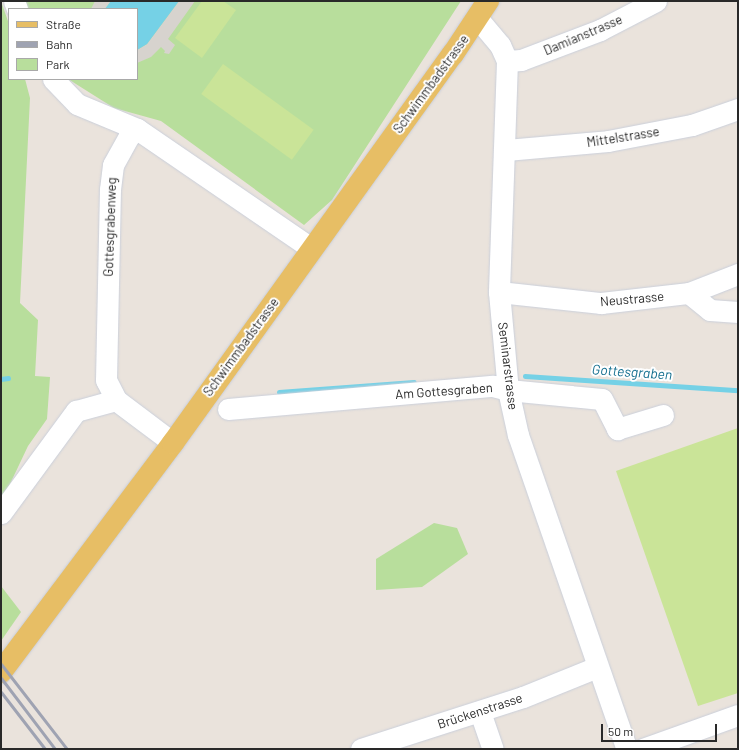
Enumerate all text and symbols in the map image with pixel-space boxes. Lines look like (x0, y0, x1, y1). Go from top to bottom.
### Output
legend (8, 8, 138, 80)
street label: Damianstrasse (541, 11, 625, 59)
text: Straße (46, 17, 81, 31)
street label: Schwimmbadstrasse (390, 32, 472, 136)
text: Bahn (46, 37, 73, 51)
text: Park (46, 57, 70, 71)
street label: Mittelstrasse (586, 124, 660, 150)
street label: Gottesgrabenweg (100, 177, 120, 277)
street label: Neustrasse (599, 288, 665, 310)
street label: Schwimmbadstrasse (200, 295, 282, 399)
street label: Seminarstrasse (495, 321, 521, 411)
water label: Gottesgraben (591, 361, 673, 383)
street label: Am Gottesgraben (395, 380, 493, 402)
street label: Brückenstrasse (436, 690, 524, 732)
scale bar (603, 716, 719, 742)
text: 50 m (608, 724, 633, 738)

